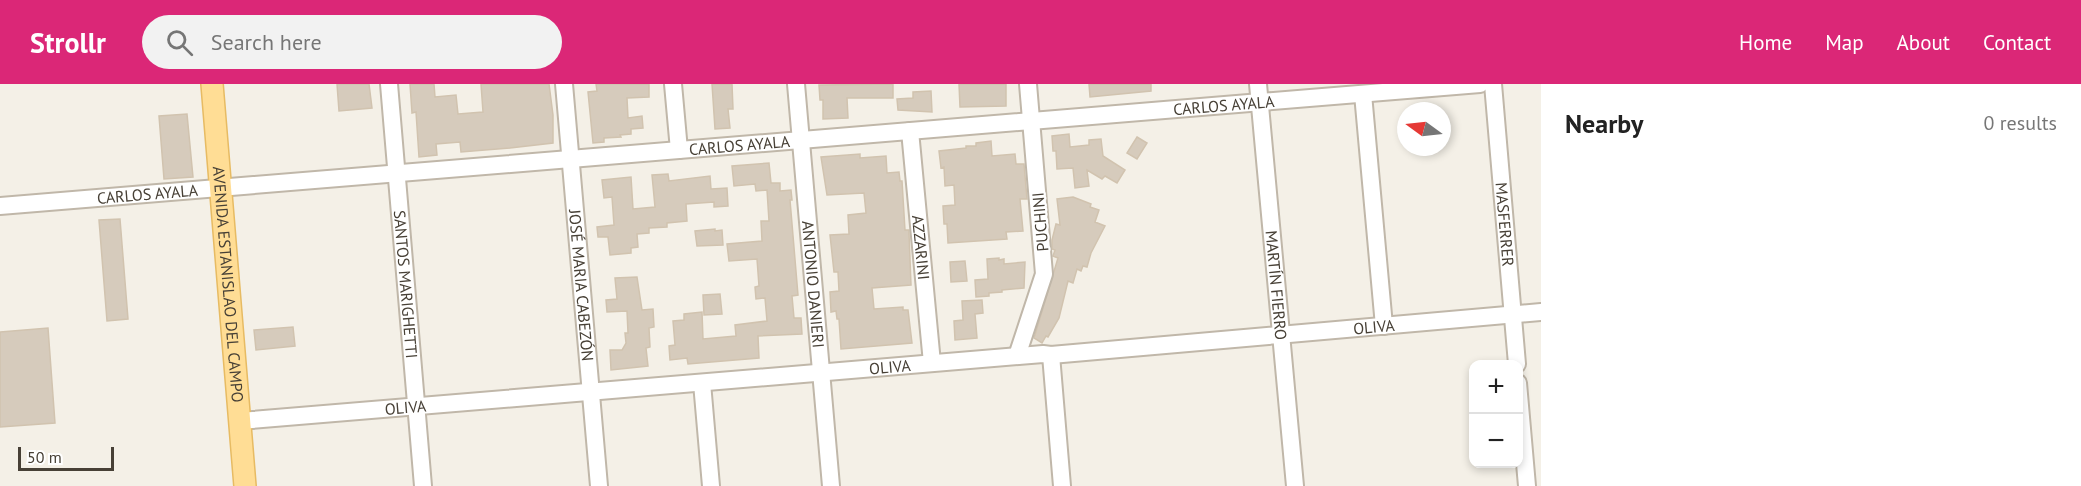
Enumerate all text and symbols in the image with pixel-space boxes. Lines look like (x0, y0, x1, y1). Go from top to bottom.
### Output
search box (142, 15, 562, 69)
text: Strollr (30, 24, 106, 61)
icon: search (163, 26, 196, 59)
text: Search here (211, 28, 322, 56)
text: Home (1739, 29, 1792, 56)
text: Map (1825, 29, 1864, 56)
text: About (1897, 29, 1950, 56)
text: Contact (1983, 29, 2051, 56)
street label: CARLOS AYALA (1173, 91, 1276, 119)
north arrow (1397, 102, 1451, 156)
text: Nearby (1565, 107, 1643, 140)
text: 0 results (1984, 110, 2057, 136)
street label: CARLOS AYALA (688, 131, 791, 159)
street label: AVENIDA ESTANISLAO DEL CAMPO (209, 165, 248, 403)
street label: CARLOS AYALA (96, 180, 199, 208)
street label: MASFERRER (1491, 182, 1519, 267)
street label: PUCHINI (1027, 192, 1053, 252)
street label: JOSÉ MARIA CABEZÓN (565, 208, 598, 362)
street label: SANTOS MARIGHETTI (390, 209, 422, 359)
street label: AZZARINI (908, 214, 934, 281)
street label: ANTONIO DANIERI (798, 220, 829, 349)
street label: MARTÍN FIERRO (1262, 229, 1292, 341)
street label: OLIVA (1352, 315, 1396, 338)
street label: OLIVA (868, 355, 912, 378)
map controls (1469, 360, 1523, 468)
button: + (1469, 360, 1523, 414)
street label: OLIVA (384, 395, 428, 419)
button: − (1469, 414, 1523, 468)
scale bar (18, 444, 114, 472)
text: 50 m (27, 447, 62, 467)

